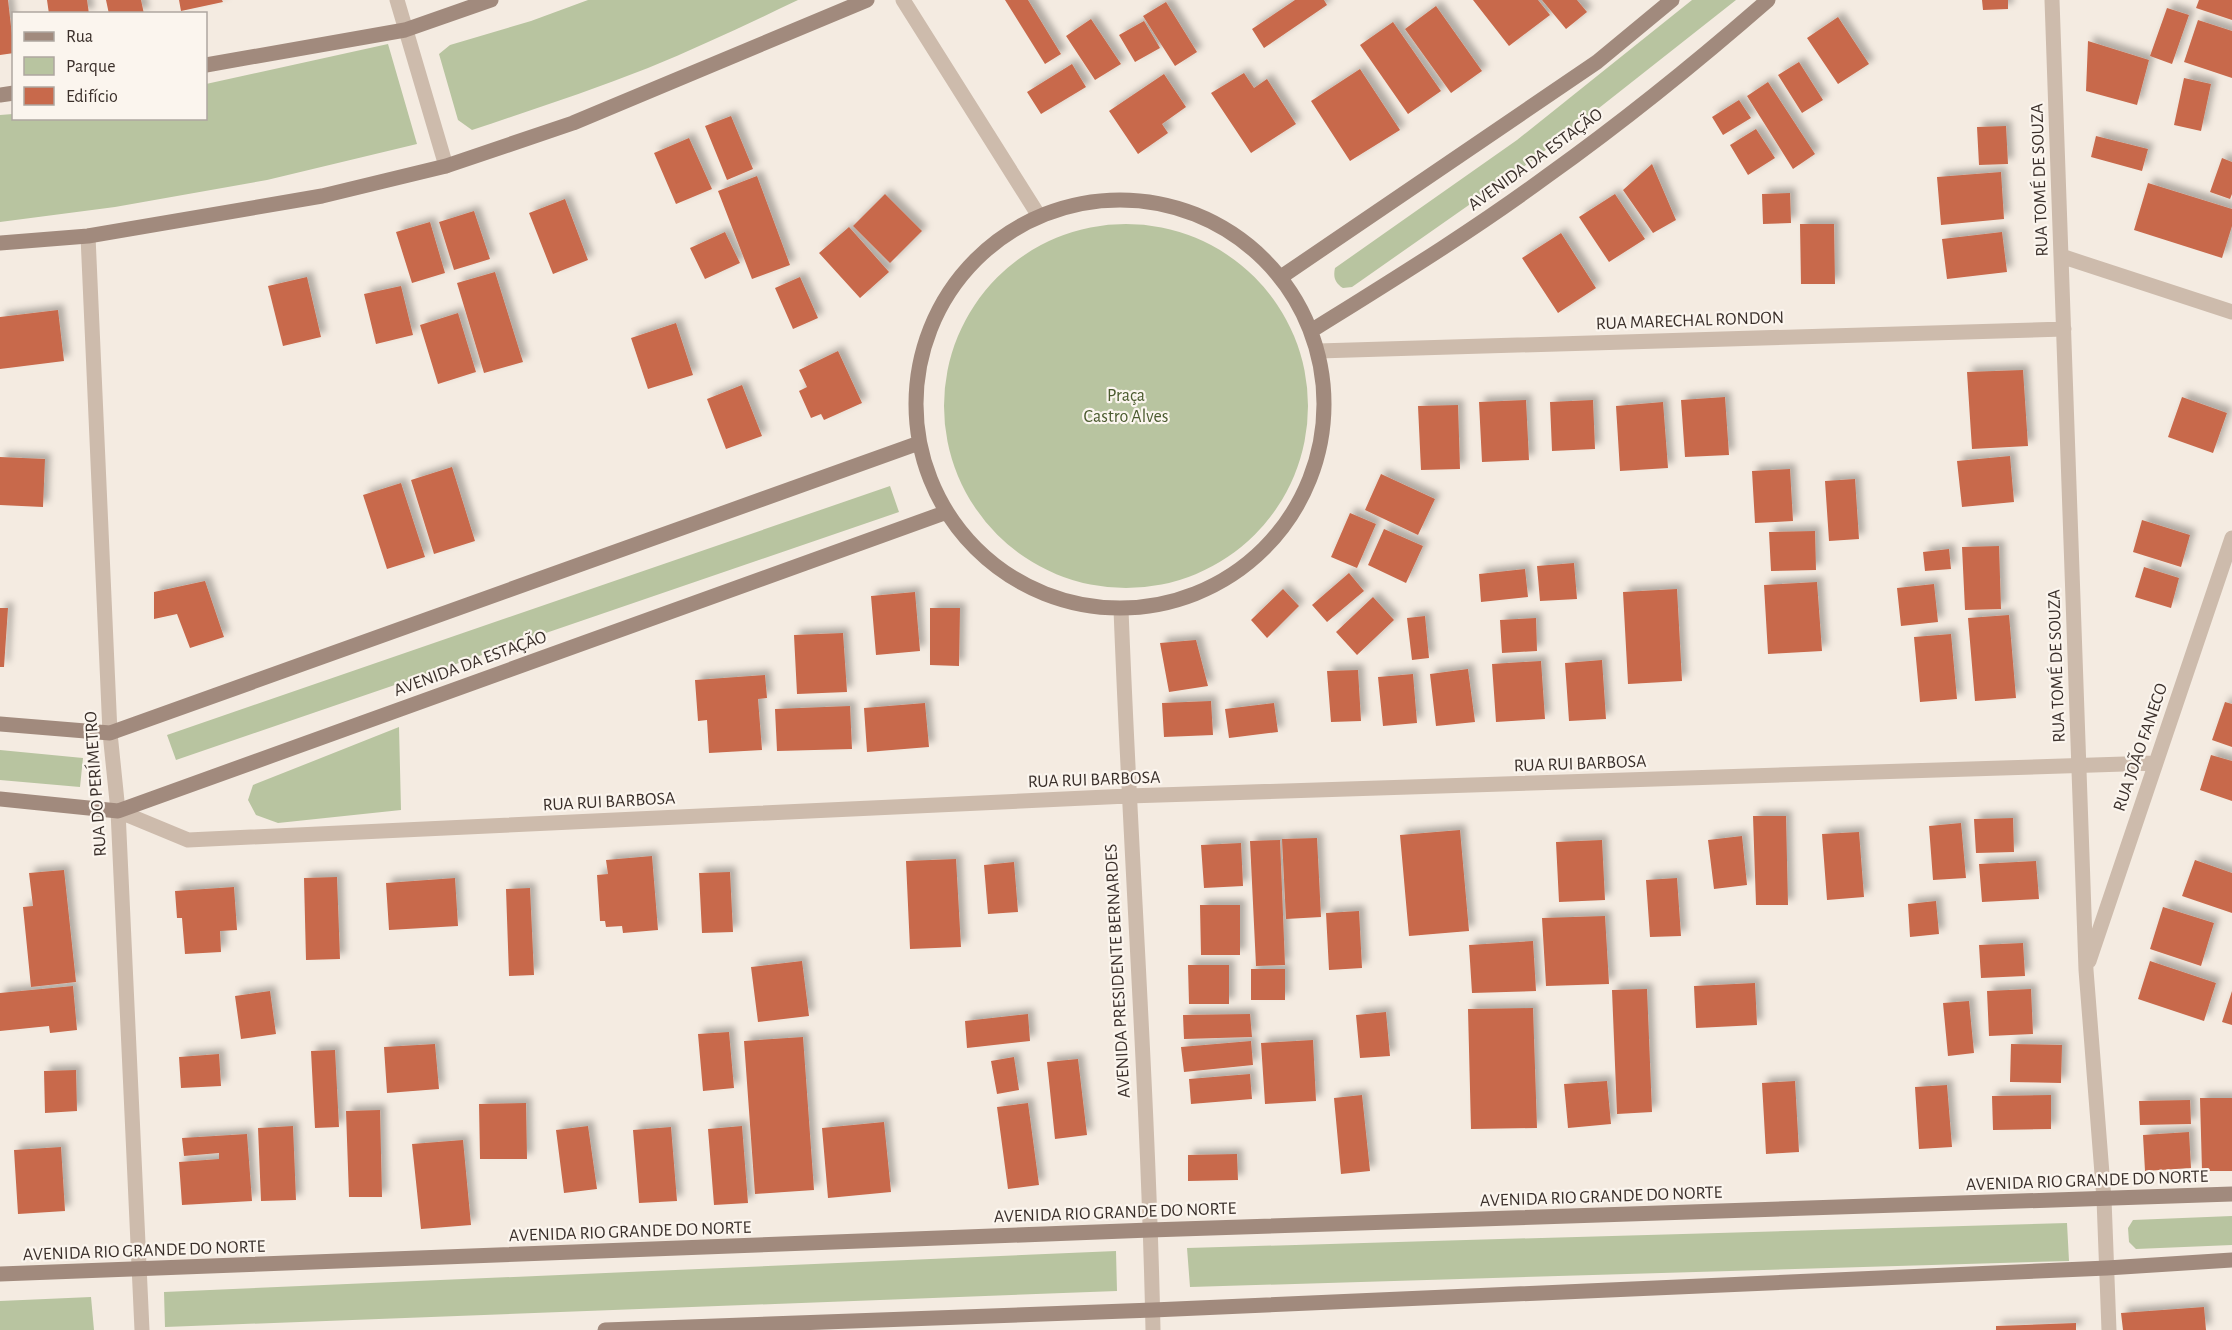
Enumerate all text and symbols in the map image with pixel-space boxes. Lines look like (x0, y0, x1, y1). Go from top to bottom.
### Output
legend (12, 12, 207, 120)
text: Rua (66, 28, 93, 46)
text: Parque (66, 58, 115, 76)
text: Edifício (66, 88, 118, 106)
street label: RUA TOMÉ DE SOUZA (2025, 102, 2052, 257)
street label: AVENIDA DA ESTAÇÃO (1463, 103, 1606, 214)
street label: RUA MARECHAL RONDON (1596, 309, 1784, 333)
park label: Praça Castro Alves (1084, 387, 1168, 426)
street label: RUA TOMÉ DE SOUZA (2042, 588, 2069, 743)
street label: AVENIDA DA ESTAÇÃO (390, 625, 549, 700)
street label: RUA JOÃO FANECO (2108, 680, 2171, 814)
street label: RUA DO PERÍMETRO (79, 711, 110, 857)
street label: RUA RUI BARBOSA (1513, 753, 1647, 775)
street label: RUA RUI BARBOSA (1027, 769, 1161, 791)
street label: RUA RUI BARBOSA (542, 790, 676, 814)
street label: AVENIDA PRESIDENTE BERNARDES (1102, 843, 1134, 1099)
street label: AVENIDA RIO GRANDE DO NORTE (1965, 1168, 2209, 1194)
street label: AVENIDA RIO GRANDE DO NORTE (1479, 1184, 1723, 1210)
street label: AVENIDA RIO GRANDE DO NORTE (993, 1200, 1237, 1226)
street label: AVENIDA RIO GRANDE DO NORTE (508, 1219, 752, 1245)
street label: AVENIDA RIO GRANDE DO NORTE (22, 1238, 266, 1264)

